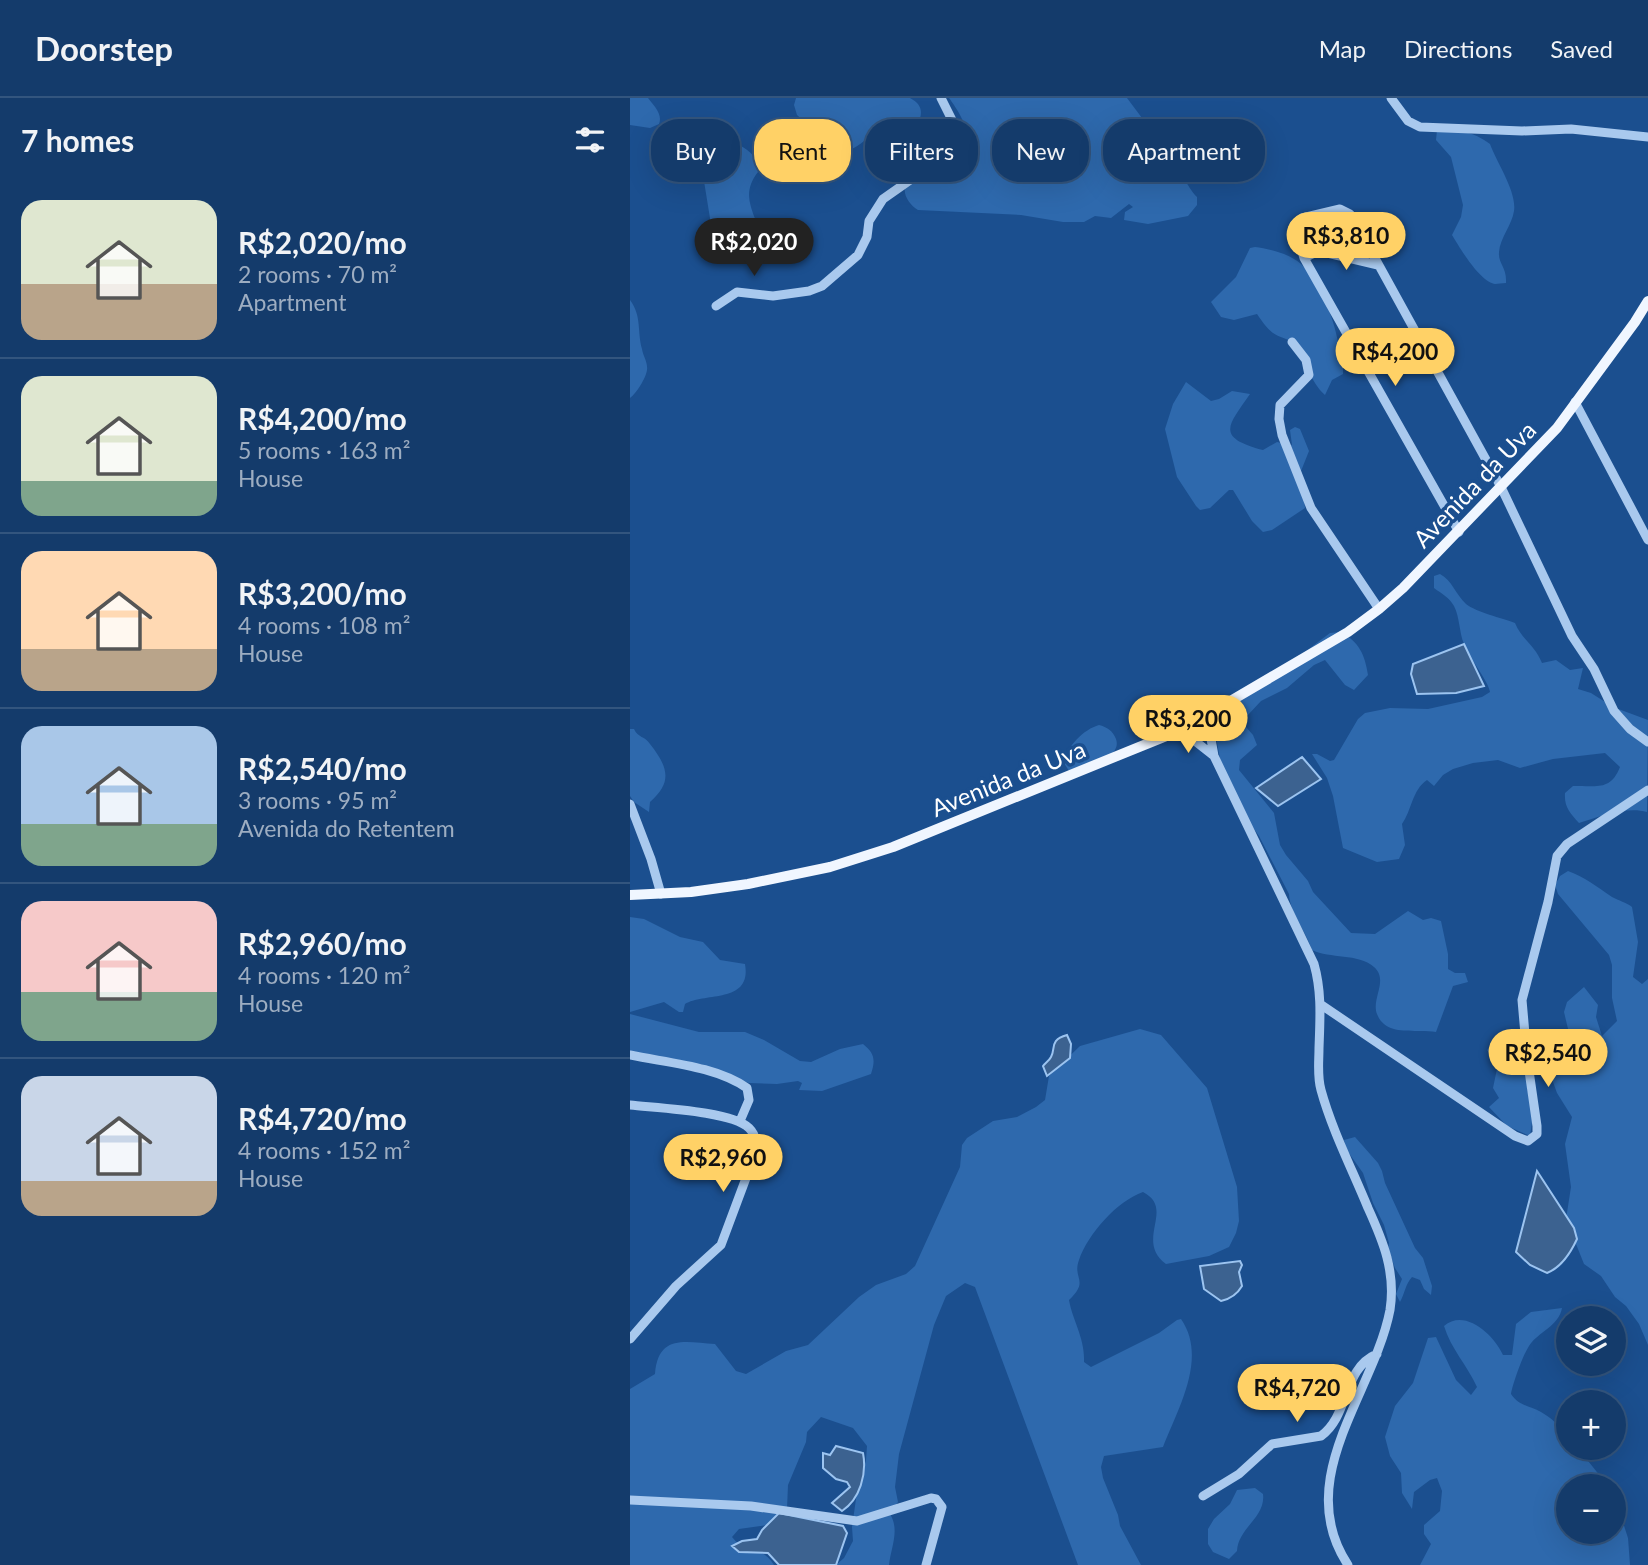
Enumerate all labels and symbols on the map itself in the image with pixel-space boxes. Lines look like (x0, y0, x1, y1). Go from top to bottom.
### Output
pin: R$3,810 (1281, 212, 1411, 272)
pin: R$2,020 (689, 218, 819, 278)
pin: R$4,200 (1330, 328, 1460, 388)
street label: Avenida da Uva (1407, 415, 1541, 553)
pin: R$3,200 (1123, 696, 1253, 755)
street label: Avenida da Uva (927, 734, 1089, 822)
pin: R$2,540 (1483, 1030, 1613, 1089)
pin: R$2,960 (658, 1134, 788, 1194)
pin: R$4,720 (1232, 1364, 1362, 1424)

